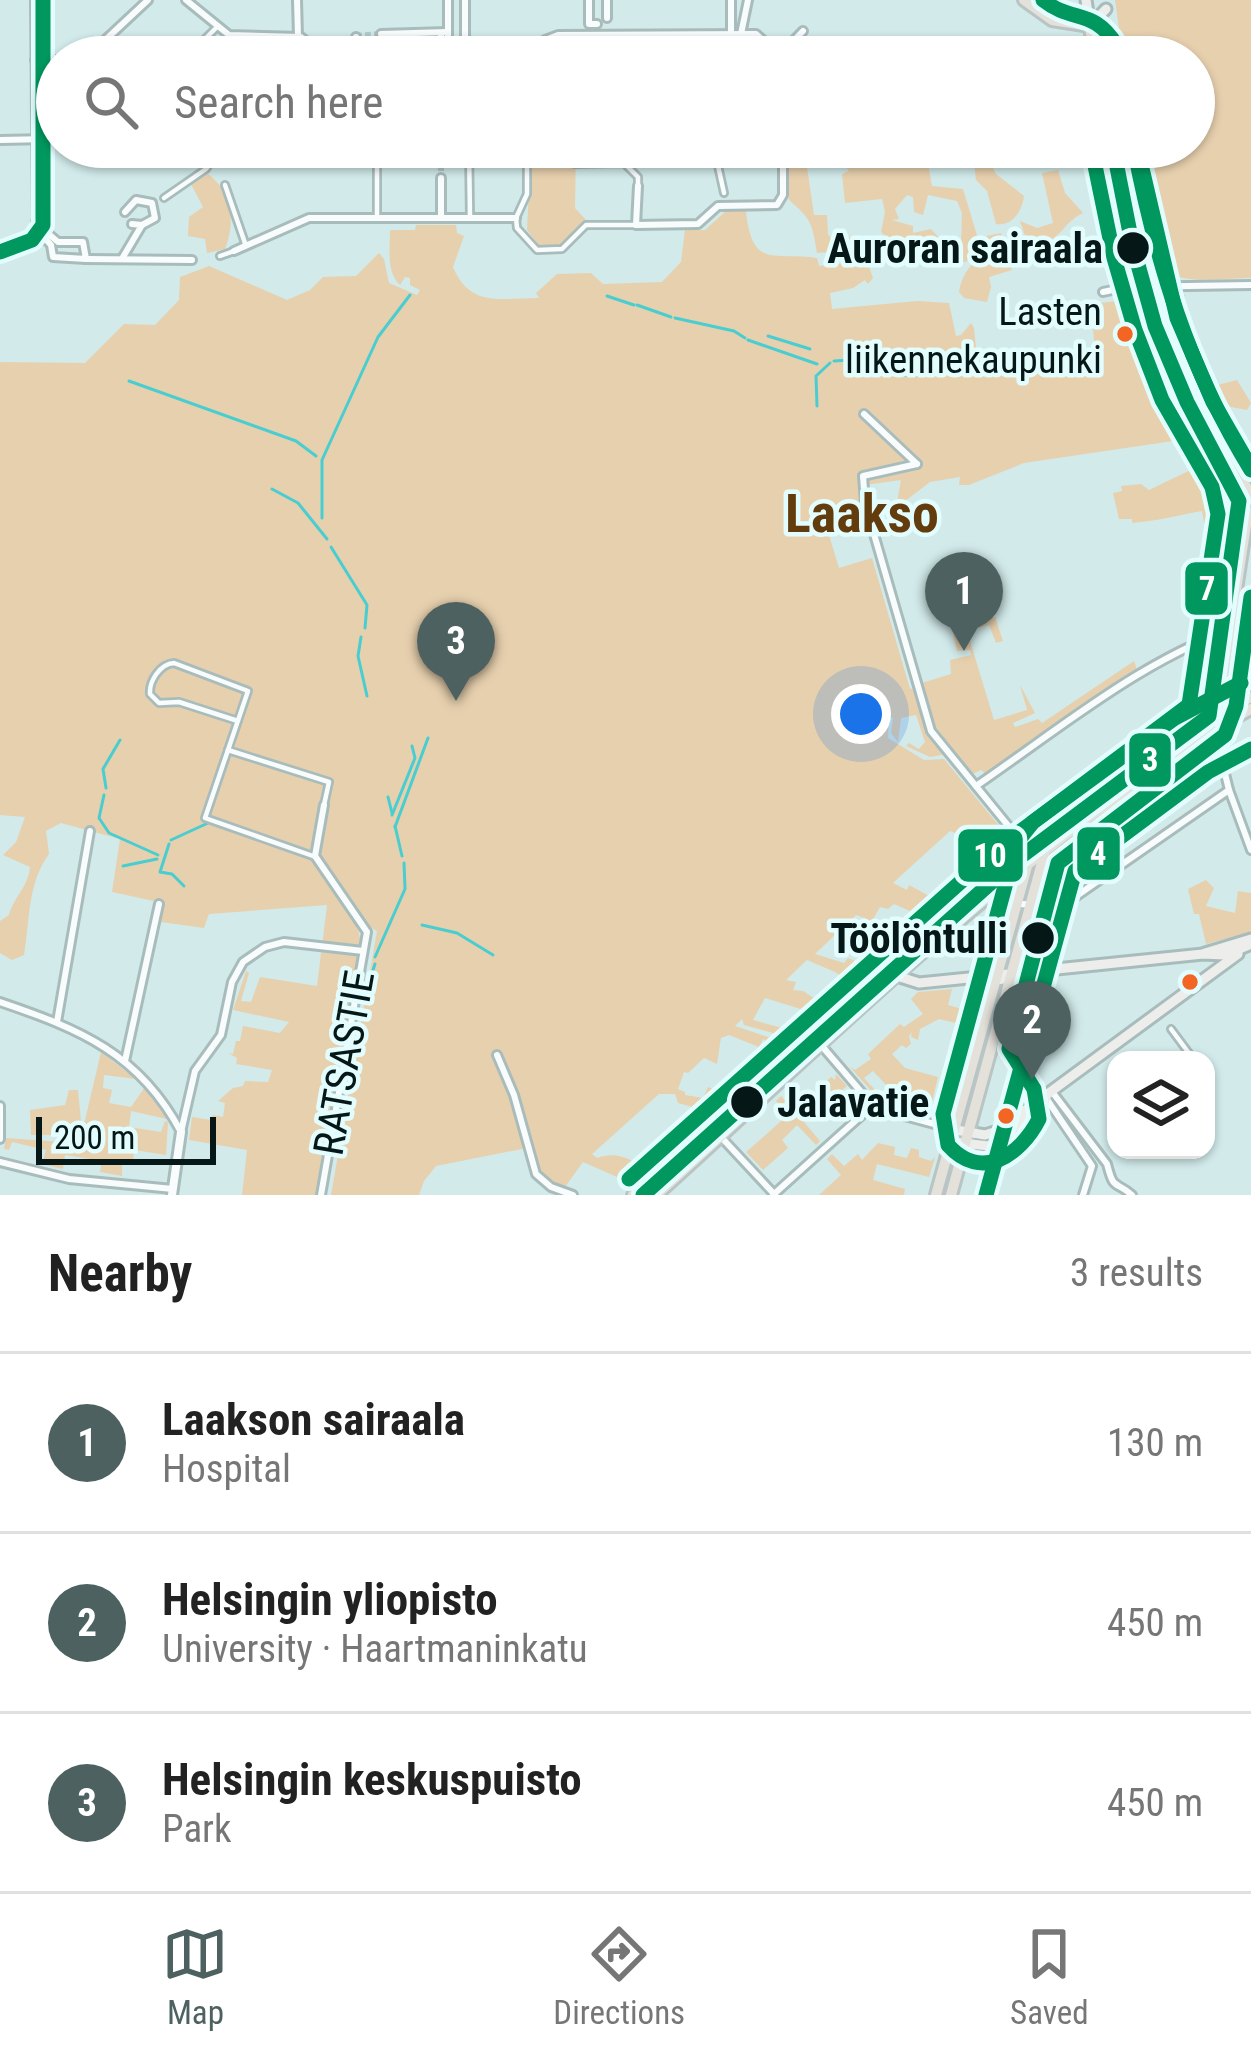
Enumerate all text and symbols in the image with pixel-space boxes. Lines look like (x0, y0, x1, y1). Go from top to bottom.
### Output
search box (36, 36, 1215, 168)
icon: search (78, 69, 144, 135)
text: Search here (174, 76, 383, 129)
place label: Auroran sairaala (827, 224, 1103, 273)
marker: Auroran sairaala (1114, 229, 1152, 267)
place label: Lasten liikennekaupunki (845, 289, 1102, 383)
marker: Lasten liikennekaupunki (1114, 323, 1136, 345)
district label: Laakso (785, 482, 939, 545)
pin: 1 (925, 552, 1003, 651)
line badge: 7 (1183, 560, 1230, 617)
text: 7 (1199, 569, 1215, 608)
pin: 3 (417, 602, 495, 701)
your location (831, 684, 891, 744)
line badge: 3 (1127, 731, 1173, 789)
text: 3 (1142, 740, 1158, 779)
line badge: 4 (1075, 825, 1122, 882)
line badge: 10 (956, 827, 1025, 884)
text: 4 (1090, 834, 1106, 873)
text: 10 (973, 836, 1007, 875)
place label: Töölöntulli (830, 914, 1008, 963)
marker: Töölöntulli (1019, 919, 1057, 957)
street label: RATSASTIE (304, 967, 384, 1159)
unlabelled marker (1179, 971, 1201, 993)
pin: 2 (993, 981, 1071, 1080)
map controls (1107, 1051, 1215, 1159)
button: layers (1107, 1051, 1215, 1159)
place label: Jalavatie (777, 1078, 929, 1127)
marker: Jalavatie (728, 1083, 766, 1121)
unlabelled marker (995, 1105, 1017, 1127)
scale bar (36, 1111, 216, 1164)
text: 200 m (54, 1118, 135, 1157)
text: Nearby (48, 1244, 192, 1303)
text: 3 results (1070, 1250, 1203, 1296)
text: Laakson sairaala (162, 1393, 465, 1446)
text: 1 (77, 1420, 97, 1466)
text: 130 m (1107, 1420, 1203, 1466)
text: Hospital (162, 1446, 291, 1492)
text: Helsingin yliopisto (162, 1573, 498, 1626)
text: 2 (77, 1600, 97, 1646)
text: 450 m (1107, 1600, 1203, 1646)
text: University · Haartmaninkatu (162, 1626, 588, 1672)
text: Helsingin keskuspuisto (162, 1753, 582, 1806)
text: 3 (77, 1780, 97, 1826)
text: 450 m (1107, 1780, 1203, 1826)
text: Park (162, 1806, 232, 1852)
tab: Map (162, 1921, 228, 2032)
tab: Directions (553, 1921, 685, 2032)
tab: Saved (1010, 1921, 1089, 2032)

